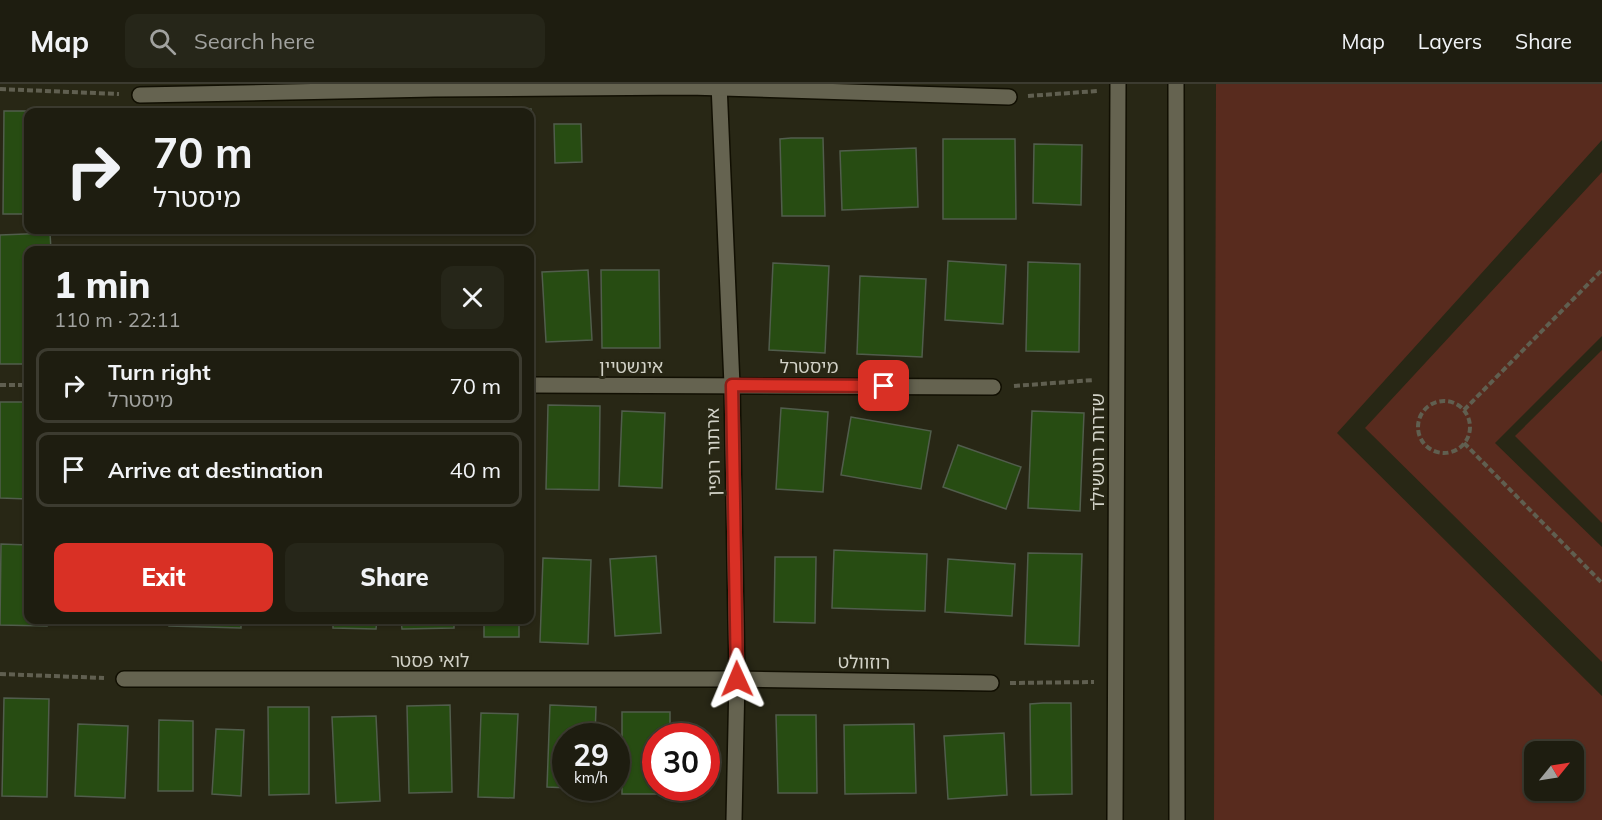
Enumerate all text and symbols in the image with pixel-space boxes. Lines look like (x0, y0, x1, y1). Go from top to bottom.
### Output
search box (125, 14, 545, 68)
text: Map (30, 24, 89, 59)
icon: search (146, 25, 179, 58)
text: Search here (194, 27, 315, 55)
text: Map (1342, 28, 1385, 54)
text: Layers (1418, 28, 1482, 54)
text: Share (1515, 28, 1572, 54)
text: 70 m (153, 126, 253, 179)
icon: right (54, 132, 132, 210)
text: מיסטרל (153, 180, 241, 214)
text: 1 min (54, 262, 150, 307)
button: close (441, 266, 504, 329)
text: 110 m · 22:11 (54, 307, 180, 332)
street label: אינשטיין (599, 355, 663, 378)
street label: מיסטרל (780, 355, 838, 378)
text: Turn right (108, 358, 211, 386)
pin (858, 360, 909, 411)
icon: right (57, 369, 90, 402)
icon: arrive (867, 369, 900, 402)
text: 70 m (450, 372, 501, 400)
text: מיסטרל (108, 387, 173, 412)
street label: שדרות רוטשילד (1086, 393, 1109, 511)
street label: ארתור רופין (701, 408, 725, 496)
icon: arrive (57, 453, 90, 486)
text: Arrive at destination (108, 456, 323, 484)
text: 40 m (450, 456, 501, 484)
button: Exit (54, 543, 273, 612)
button: Share (285, 543, 504, 612)
position arrow (705, 647, 769, 711)
street label: לואי פסטר (391, 649, 469, 672)
street label: רוזוולט (838, 650, 890, 674)
speed limit sign: 30 (642, 723, 720, 801)
text: 29 (573, 736, 609, 774)
north arrow (1524, 741, 1584, 801)
map controls (1524, 741, 1584, 801)
text: km/h (574, 768, 608, 787)

